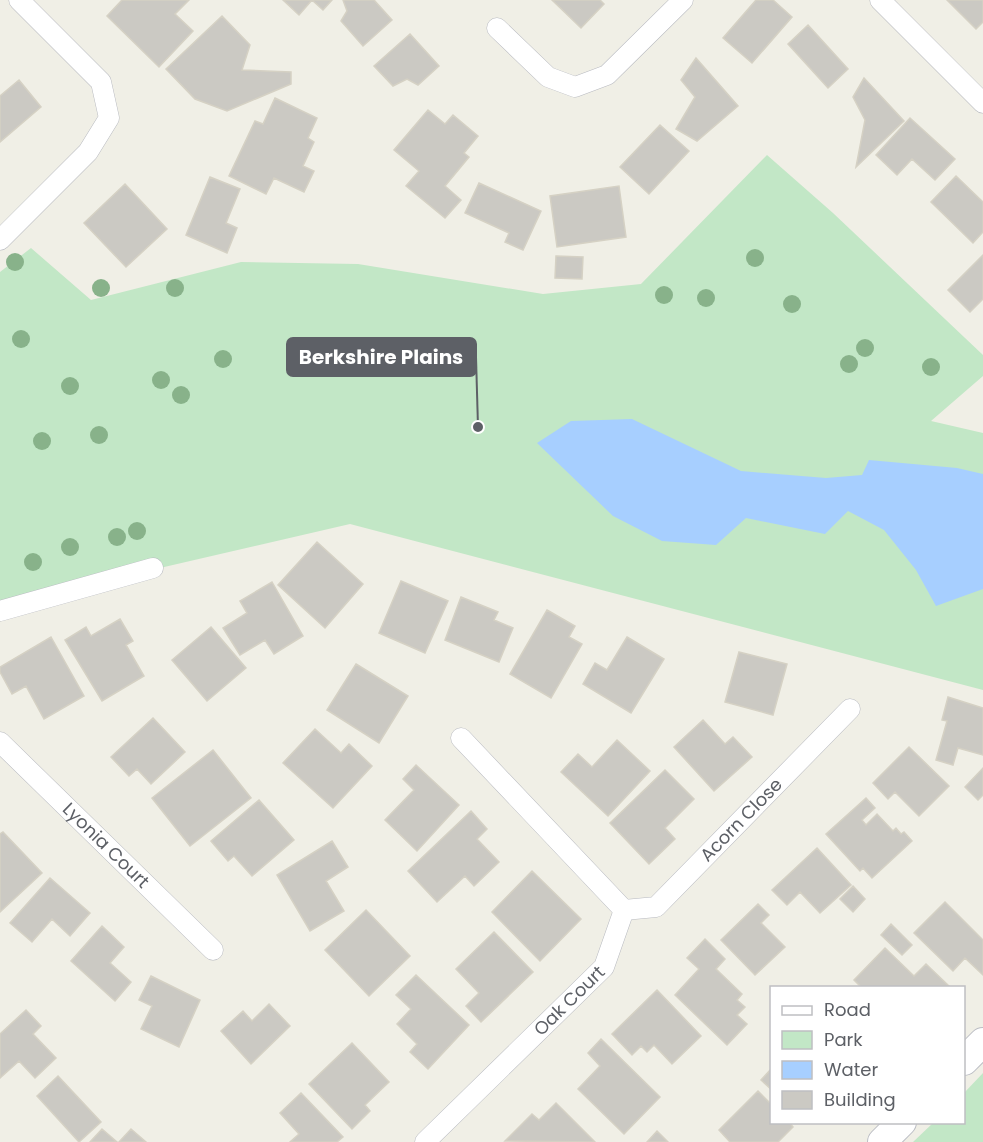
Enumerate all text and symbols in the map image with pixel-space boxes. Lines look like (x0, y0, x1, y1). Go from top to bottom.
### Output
callout: Berkshire Plains (287, 338, 476, 376)
text: Berkshire Plains (299, 343, 463, 371)
street label: Acorn Close (694, 772, 788, 867)
street label: Lyonia Court (57, 797, 155, 893)
street label: Oak Court (528, 960, 610, 1041)
legend (770, 986, 965, 1124)
text: Road (824, 997, 871, 1022)
text: Park (824, 1027, 863, 1052)
text: Water (824, 1057, 878, 1082)
text: Building (824, 1087, 896, 1112)

